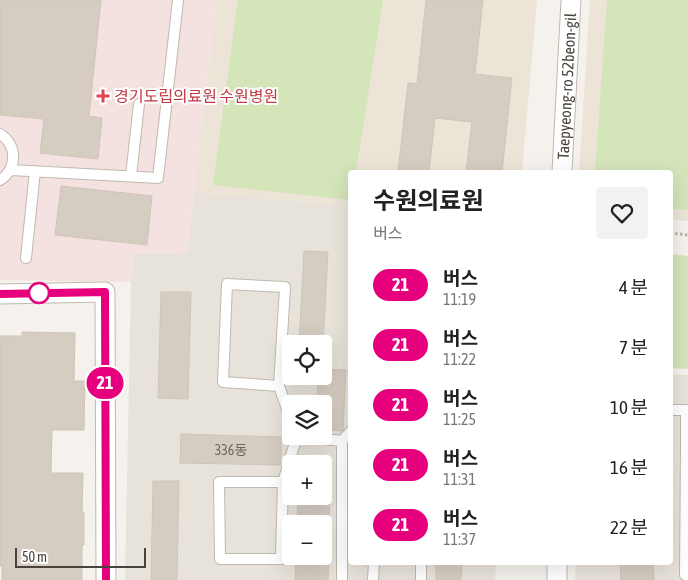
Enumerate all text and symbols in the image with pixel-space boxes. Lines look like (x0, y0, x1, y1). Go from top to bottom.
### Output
street label: Taepyeong-ro 52beon-gil (554, 12, 580, 160)
place label: 경기도립의료원 수원병원 (114, 87, 278, 105)
marker: 경기도립의료원 수원병원 (96, 89, 110, 103)
text: 수원의료원 (373, 187, 483, 214)
button: heart (596, 187, 648, 239)
text: 버스 (373, 224, 402, 242)
text: 버스 (443, 267, 478, 289)
text: 21 (392, 274, 409, 295)
text: 4 분 (619, 276, 648, 298)
unlabelled marker (28, 282, 50, 304)
text: 11:19 (443, 290, 476, 308)
text: 버스 (443, 327, 478, 349)
text: 21 (392, 334, 409, 355)
map controls (282, 335, 332, 565)
button: locate (282, 335, 332, 385)
text: 7 분 (619, 336, 648, 358)
text: 11:22 (443, 350, 476, 368)
line badge: 21 (82, 367, 128, 399)
text: 21 (97, 372, 113, 393)
text: 버스 (443, 387, 478, 409)
text: 21 (392, 394, 409, 415)
button: layers (282, 395, 332, 445)
text: 10 분 (610, 396, 648, 418)
text: 11:25 (443, 410, 476, 428)
house number: 336동 (215, 442, 247, 458)
text: 버스 (443, 447, 478, 469)
text: 21 (392, 454, 409, 475)
button: + (282, 455, 332, 505)
text: 16 분 (610, 456, 648, 478)
text: 11:31 (443, 470, 476, 488)
text: 버스 (443, 507, 478, 529)
text: 21 (392, 514, 409, 535)
button: − (282, 515, 332, 565)
text: 22 분 (610, 516, 648, 538)
text: 11:37 (443, 530, 476, 548)
scale bar (15, 545, 146, 568)
text: 50 m (22, 549, 47, 565)

